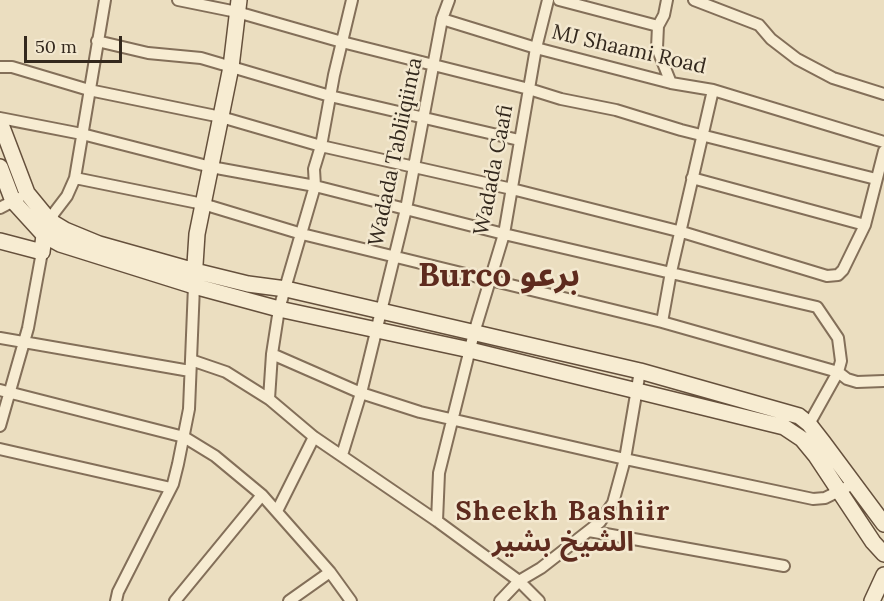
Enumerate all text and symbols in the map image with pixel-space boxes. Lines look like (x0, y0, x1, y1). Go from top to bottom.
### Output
street label: MJ Shaami Road (549, 20, 709, 80)
scale bar (27, 24, 124, 62)
text: 50 m (35, 35, 77, 58)
street label: Wadada Tabliiqiinta (364, 55, 428, 249)
street label: Wadada Caafi (469, 102, 519, 238)
district label: Burco برعو (418, 257, 580, 297)
district label: Sheekh Bashiir الشيخ بشير (455, 496, 671, 559)

